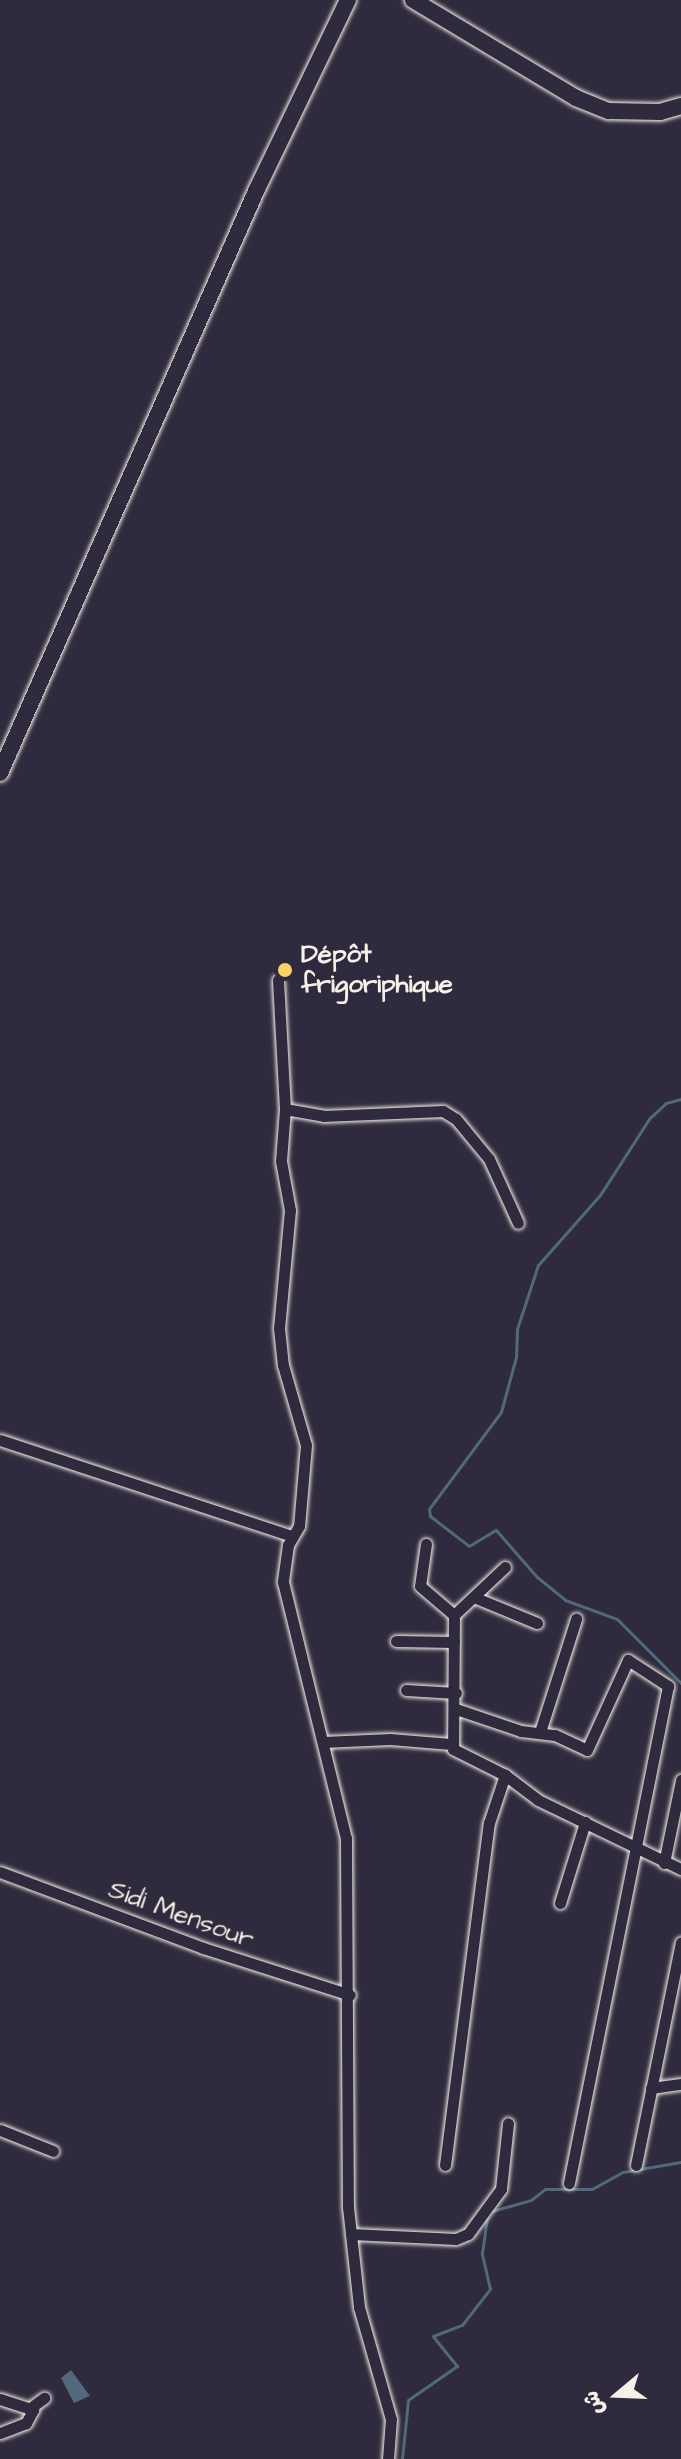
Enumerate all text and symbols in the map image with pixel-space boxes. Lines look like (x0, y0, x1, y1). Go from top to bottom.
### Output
place label: Dépôt frigoriphique (301, 939, 453, 1000)
marker: Dépôt frigoriphique (276, 961, 294, 979)
street label: Sidi Mensour (104, 1874, 258, 1956)
north arrow (577, 2355, 657, 2435)
text: ش (575, 2386, 612, 2419)

